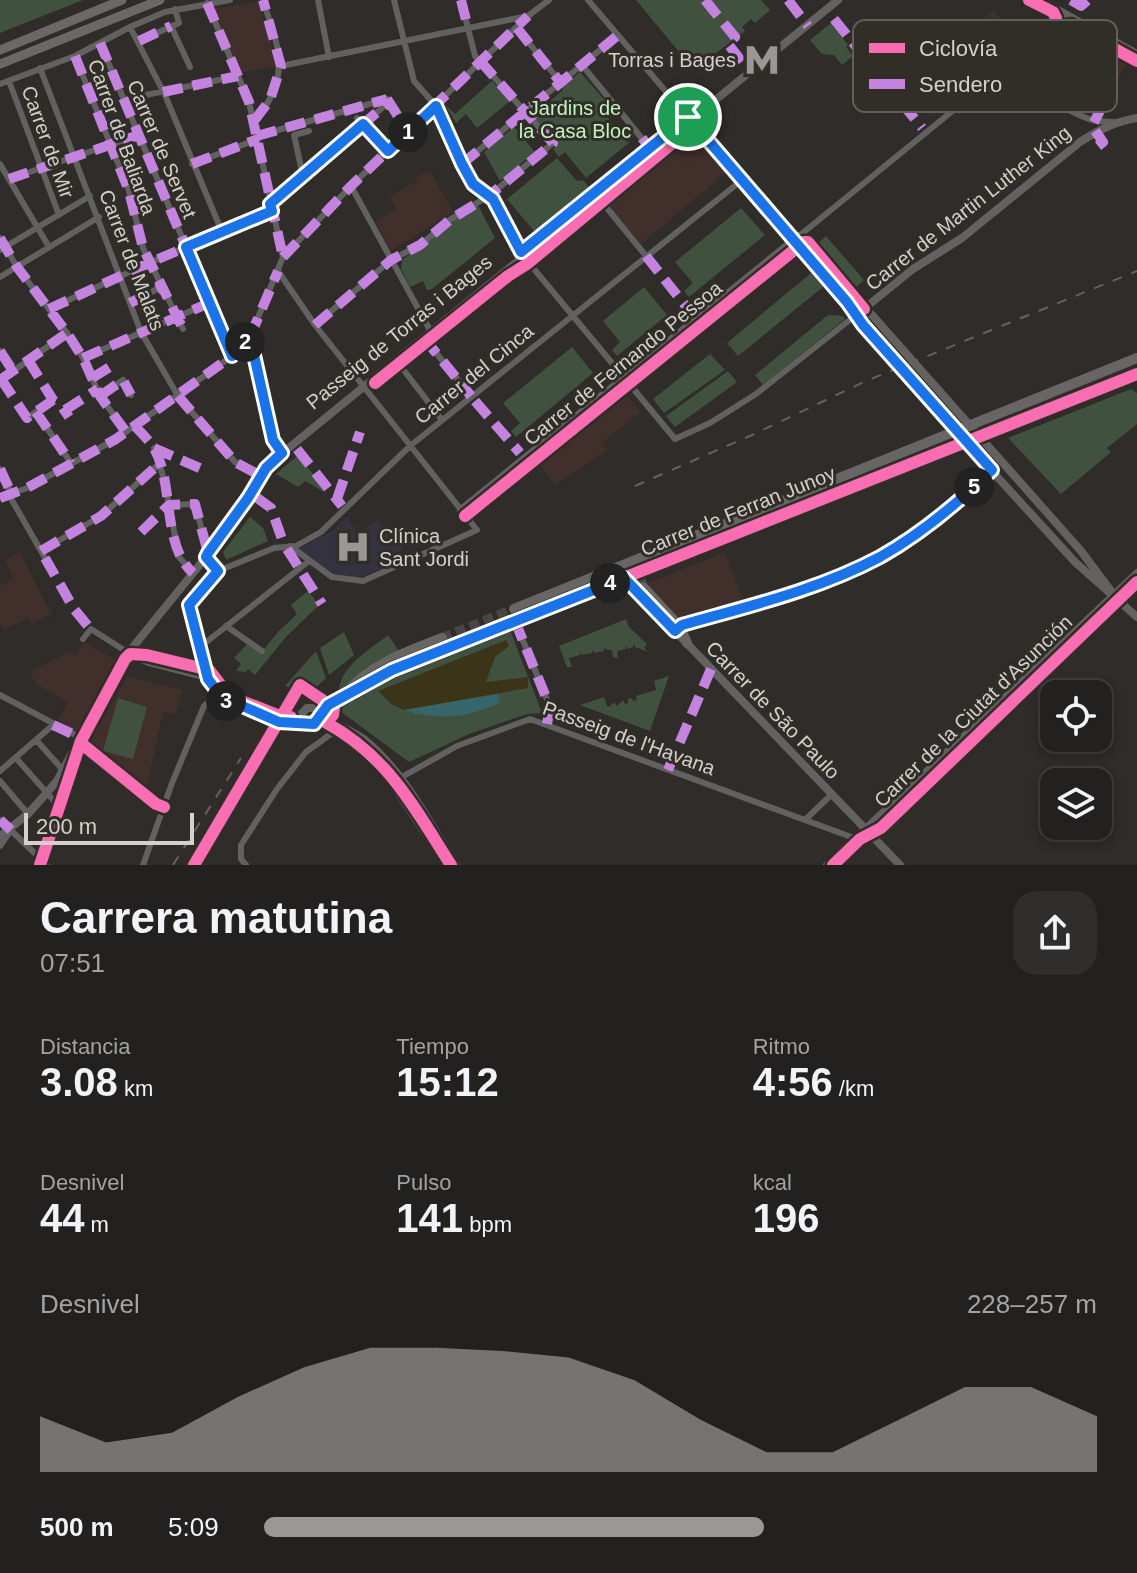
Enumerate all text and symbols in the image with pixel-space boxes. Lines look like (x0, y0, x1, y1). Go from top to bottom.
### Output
legend (853, 20, 1117, 112)
text: Ciclovía (919, 36, 998, 61)
metro station icon: Torras i Bages (743, 41, 781, 79)
place label: Torras i Bages (608, 49, 736, 71)
street label: Carrer de Baliarda (84, 56, 161, 218)
text: Sendero (919, 72, 1002, 97)
street label: Carrer de Servet (123, 77, 201, 222)
street label: Carrer de Mir (18, 83, 79, 201)
pin (654, 83, 722, 151)
icon: arrive (666, 95, 710, 139)
park label: Jardins de la Casa Bloc (519, 97, 631, 142)
pin: 1 (388, 112, 428, 152)
text: 1 (402, 119, 414, 144)
street label: Carrer de Martin Luther King (861, 121, 1075, 295)
street label: Carrer de Malats (95, 187, 169, 333)
street label: Passeig de Torras i Bages (302, 250, 496, 414)
street label: Carrer de Fernando Pessoa (520, 276, 727, 450)
street label: Carrer del Cinca (410, 319, 538, 428)
pin: 2 (225, 322, 265, 362)
text: 2 (239, 329, 251, 354)
street label: Carrer de Ferran Junoy (638, 462, 838, 560)
pin: 5 (954, 467, 994, 507)
text: 5 (968, 474, 980, 499)
place label: Clínica Sant Jordi (379, 525, 469, 570)
hospital icon: Clínica Sant Jordi (334, 528, 372, 566)
pin: 4 (590, 563, 630, 603)
text: 4 (604, 570, 616, 595)
street label: Carrer de la Ciutat d'Asunción (870, 611, 1076, 811)
street label: Carrer de São Paulo (702, 637, 844, 783)
map controls (1040, 680, 1112, 840)
button: locate (1040, 680, 1112, 752)
pin: 3 (206, 681, 246, 721)
text: 3 (220, 688, 232, 713)
street label: Passeig de l'Havana (540, 697, 719, 780)
button: layers (1040, 768, 1112, 840)
scale bar (24, 809, 194, 845)
text: 200 m (36, 814, 97, 839)
button: share (1013, 891, 1097, 975)
text: Carrera matutina (40, 893, 392, 942)
text: 07:51 (40, 948, 105, 978)
text: Distancia (40, 1034, 130, 1059)
text: Tiempo (396, 1034, 469, 1059)
text: Ritmo (753, 1034, 810, 1059)
text: 3.08 (40, 1060, 118, 1104)
text: 15:12 (396, 1060, 499, 1104)
text: 4:56 (753, 1060, 833, 1104)
text: km (118, 1076, 153, 1101)
text: /km (833, 1076, 874, 1101)
text: Desnivel (40, 1170, 124, 1195)
text: Pulso (396, 1170, 451, 1195)
text: kcal (753, 1170, 792, 1195)
text: 44 (40, 1196, 85, 1240)
text: 141 (396, 1196, 463, 1240)
text: 196 (753, 1196, 819, 1240)
text: m (85, 1212, 109, 1237)
text: bpm (463, 1212, 512, 1237)
text: Desnivel (40, 1289, 140, 1319)
text: 228–257 m (967, 1289, 1097, 1319)
text: 500 m (40, 1512, 114, 1542)
text: 5:09 (168, 1512, 219, 1542)

